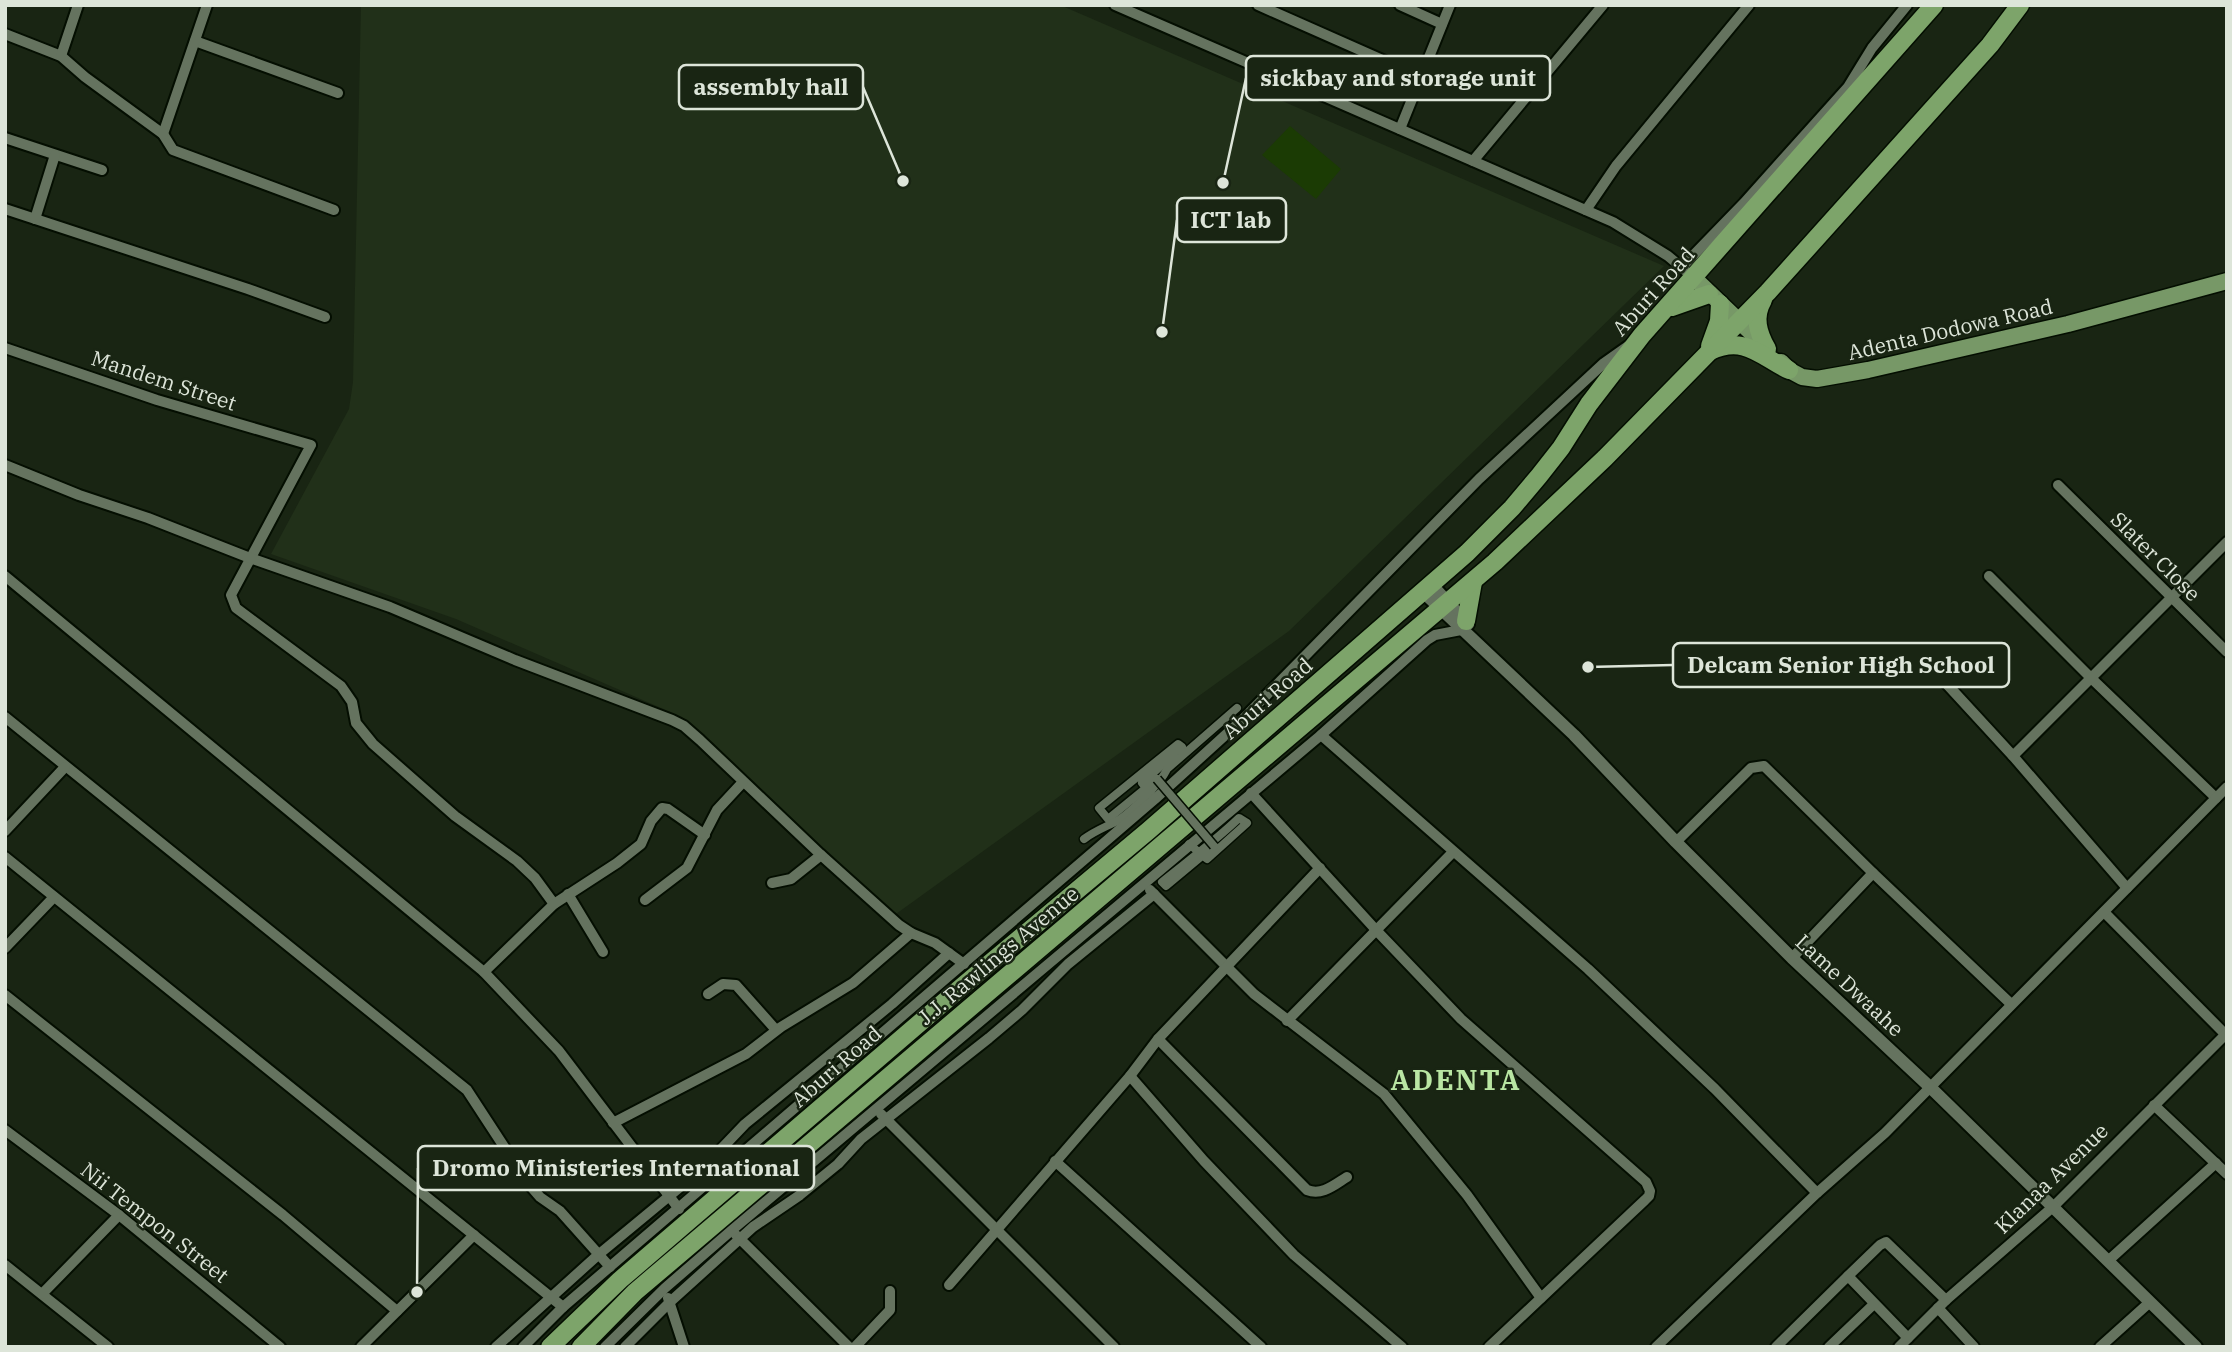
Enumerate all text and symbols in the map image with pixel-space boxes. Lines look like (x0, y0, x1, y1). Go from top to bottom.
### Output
callout: sickbay and storage unit (1246, 56, 1550, 100)
text: sickbay and storage unit (1260, 62, 1536, 92)
callout: assembly hall (679, 65, 863, 109)
text: assembly hall (693, 71, 849, 101)
callout: ICT lab (1177, 198, 1286, 242)
text: ICT lab (1191, 204, 1271, 234)
street label: Aburi Road (1606, 240, 1701, 342)
street label: Adenta Dodowa Road (1845, 292, 2055, 366)
street label: Mandem Street (88, 343, 240, 417)
street label: Slater Close (2105, 505, 2207, 607)
callout: Delcam Senior High School (1673, 643, 2009, 687)
text: Delcam Senior High School (1687, 649, 1995, 679)
street label: Aburi Road (1216, 651, 1318, 745)
street label: J.J. Rawlings Avenue (912, 879, 1084, 1031)
street label: Lame Dwaahe (1790, 928, 1910, 1042)
street label: Aburi Road (785, 1019, 887, 1113)
district label: ADENTA (1390, 1061, 1522, 1098)
street label: Klanaa Avenue (1988, 1117, 2114, 1239)
callout: Dromo Ministeries International (418, 1146, 814, 1190)
text: Dromo Ministeries International (432, 1152, 800, 1182)
street label: Nii Tempon Street (75, 1155, 235, 1289)

